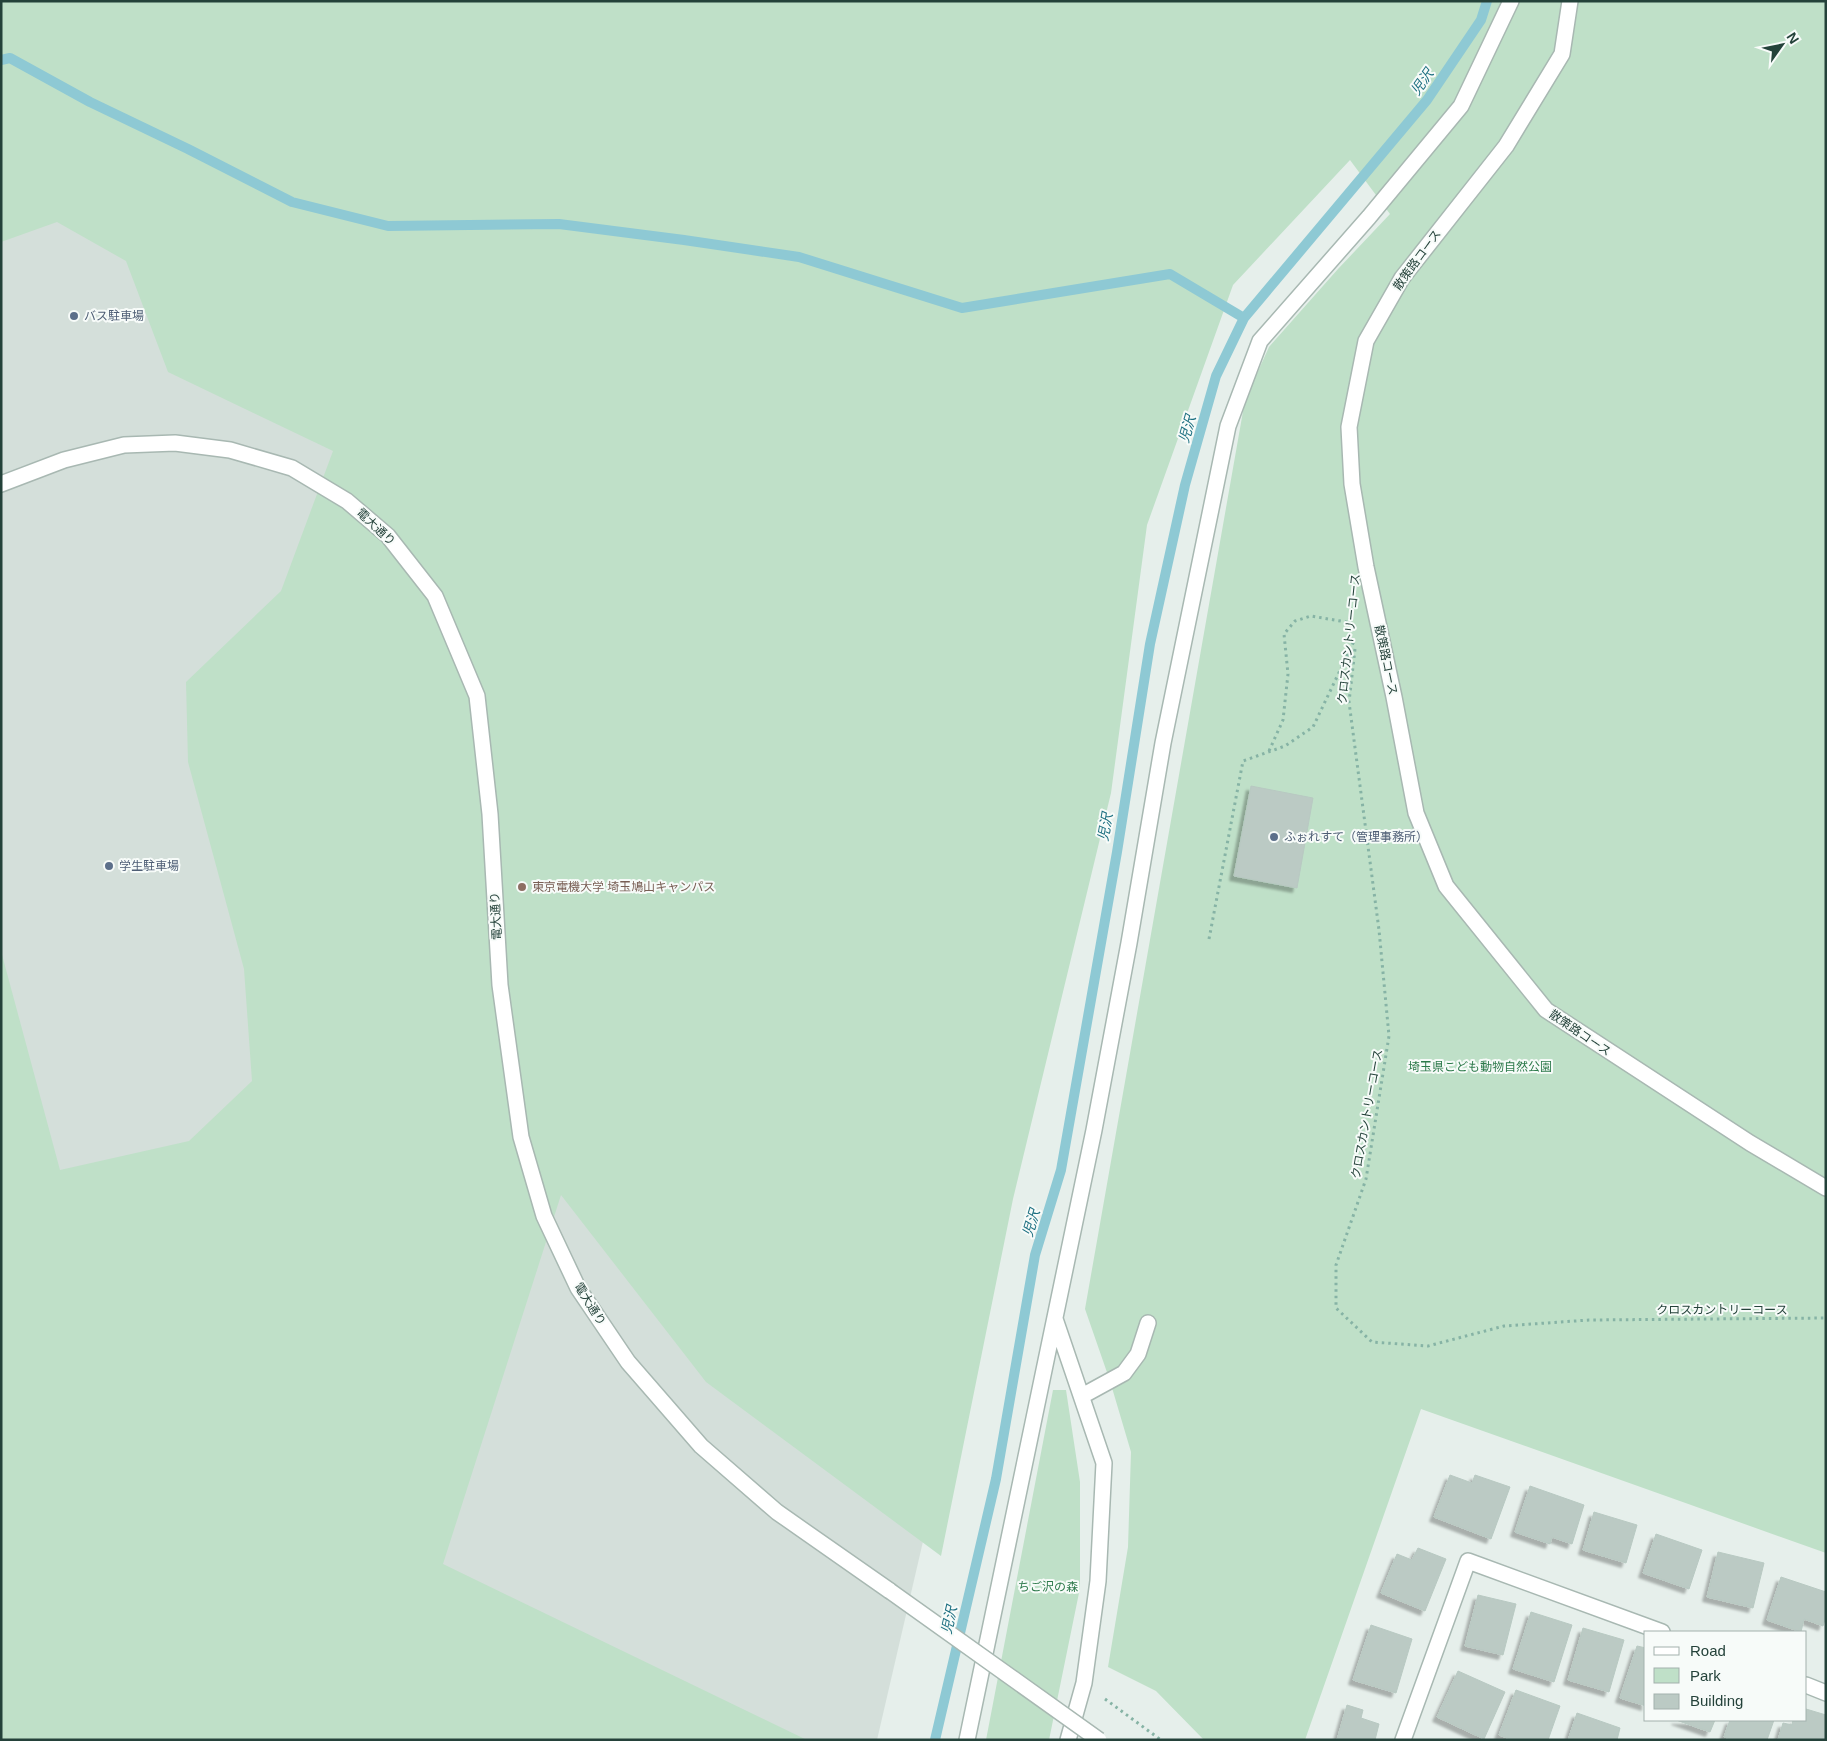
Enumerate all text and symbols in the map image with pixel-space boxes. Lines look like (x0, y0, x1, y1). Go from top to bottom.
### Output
north arrow (1757, 20, 1807, 70)
text: N (1783, 29, 1802, 47)
water label: 児沢 (1407, 64, 1438, 98)
street label: 散策路コース (1390, 227, 1444, 293)
place label: バス駐車場 (84, 309, 144, 323)
marker: バス駐車場 (68, 310, 80, 322)
water label: 児沢 (1175, 411, 1199, 445)
street label: 電大通り (354, 506, 398, 548)
street label: クロスカントリーコース (1335, 573, 1363, 705)
street label: 散策路コース (1372, 624, 1400, 696)
water label: 児沢 (1095, 810, 1116, 842)
place label: ふぉれすて（管理事務所） (1284, 830, 1428, 844)
marker: ふぉれすて（管理事務所） (1268, 831, 1280, 843)
place label: 学生駐車場 (119, 859, 179, 873)
marker: 学生駐車場 (103, 860, 115, 872)
place label: 東京電機大学 埼玉鳩山キャンパス (532, 880, 715, 894)
marker: 東京電機大学 埼玉鳩山キャンパス (516, 881, 528, 893)
street label: 電大通り (488, 892, 504, 940)
street label: 散策路コース (1546, 1007, 1614, 1059)
street label: クロスカントリーコース (1349, 1048, 1385, 1180)
park label: 埼玉県こども動物自然公園 (1408, 1060, 1552, 1074)
water label: 児沢 (1019, 1205, 1043, 1239)
street label: 電大通り (571, 1280, 609, 1328)
street label: クロスカントリーコース (1656, 1303, 1788, 1317)
park label: ちご沢の森 (1018, 1580, 1078, 1594)
water label: 児沢 (938, 1603, 960, 1635)
legend (1644, 1631, 1807, 1721)
text: Road (1690, 1642, 1726, 1659)
text: Park (1690, 1667, 1721, 1684)
text: Building (1690, 1692, 1743, 1709)

